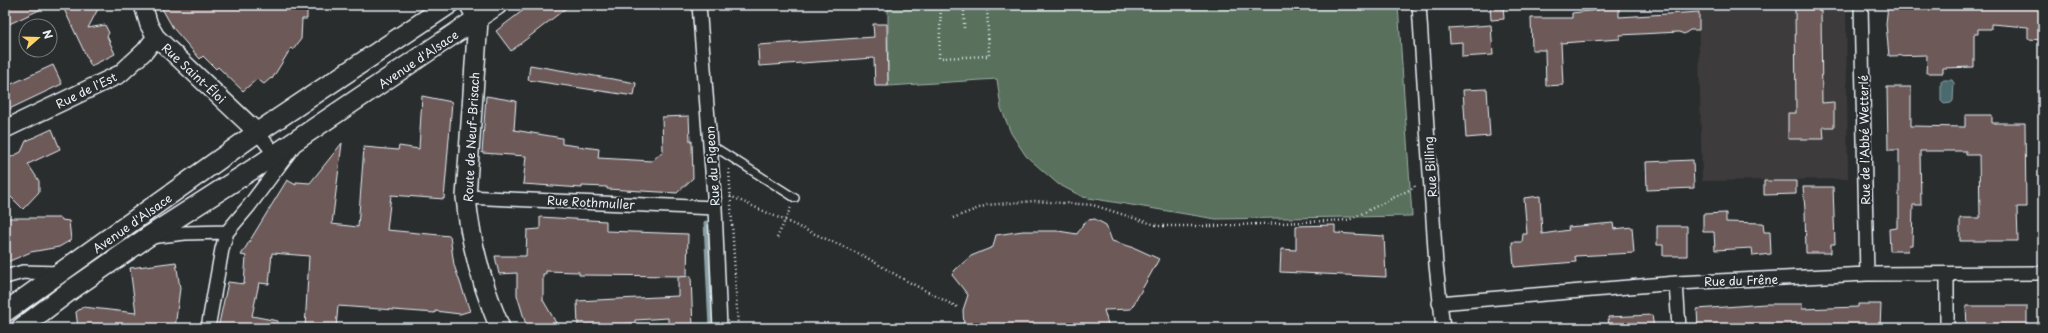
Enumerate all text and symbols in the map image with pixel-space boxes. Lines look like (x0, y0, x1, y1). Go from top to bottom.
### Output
north arrow (18, 18, 58, 58)
street label: Avenue d'Alsace (374, 25, 462, 93)
text: N (38, 27, 57, 42)
street label: Rue Saint-Éloi (158, 39, 230, 107)
street label: Rue de l'Est (52, 67, 120, 113)
street label: Route de Neuf-Brisach (459, 72, 483, 202)
street label: Rue de l'Abbé Wetterlé (1854, 75, 1874, 205)
street label: Rue du Pigeon (700, 125, 724, 207)
street label: Rue Billing (1419, 136, 1441, 198)
street label: Avenue d'Alsace (89, 189, 175, 257)
street label: Rue Rothmuller (547, 191, 636, 213)
street label: Rue du Frêne (1704, 270, 1779, 290)

